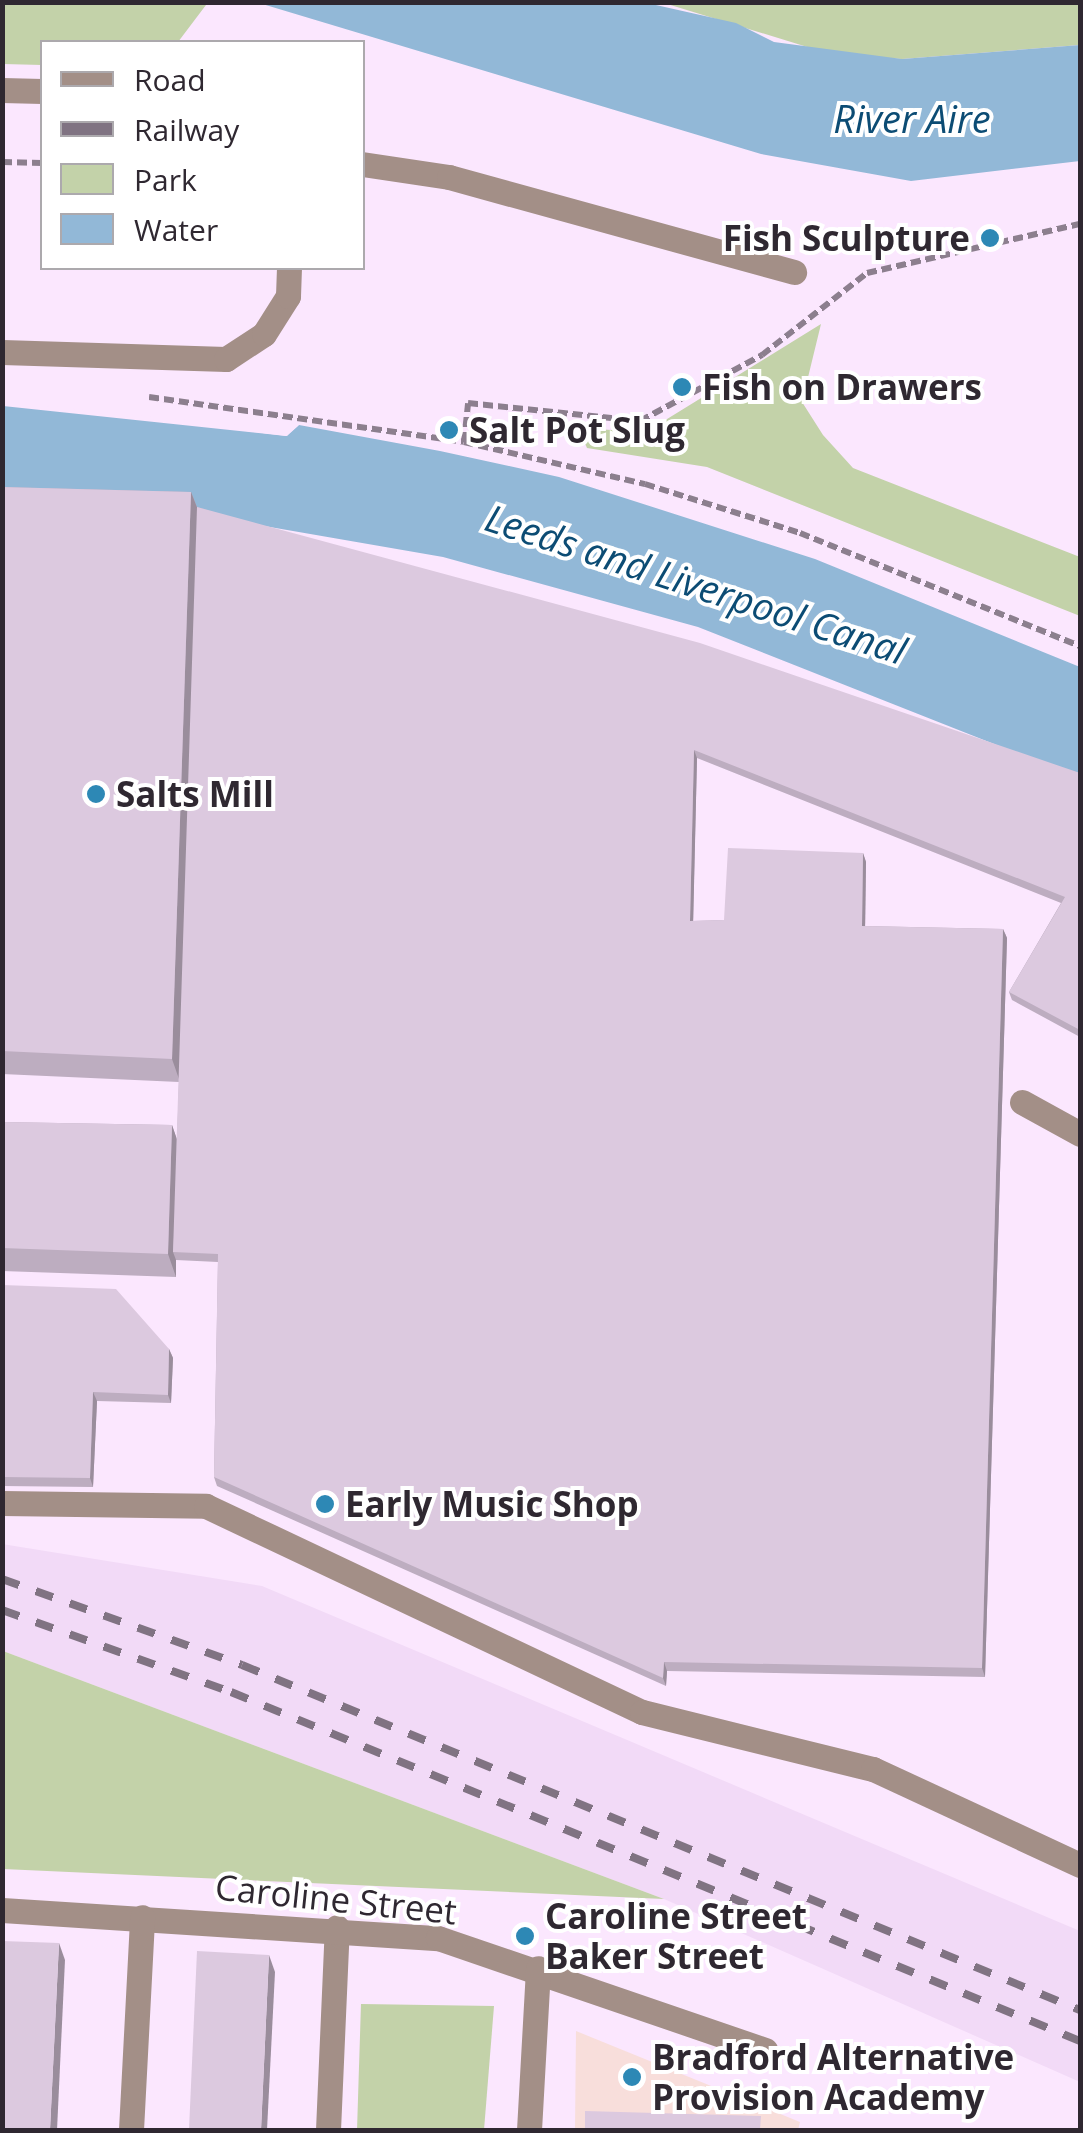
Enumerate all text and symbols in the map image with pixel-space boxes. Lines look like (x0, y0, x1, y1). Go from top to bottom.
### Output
legend (40, 40, 365, 270)
text: Road (134, 59, 206, 100)
water label: River Aire (833, 96, 991, 142)
text: Railway (134, 109, 239, 150)
text: Park (134, 159, 197, 200)
text: Water (134, 209, 218, 250)
place label: Fish Sculpture (723, 217, 970, 259)
marker: Fish Sculpture (979, 227, 1001, 249)
place label: Fish on Drawers (702, 366, 982, 408)
marker: Fish on Drawers (671, 376, 693, 398)
place label: Salt Pot Slug (469, 409, 685, 451)
marker: Salt Pot Slug (438, 419, 460, 441)
water label: Leeds and Liverpool Canal (480, 494, 912, 674)
place label: Salts Mill (116, 773, 274, 815)
marker: Salts Mill (85, 783, 107, 805)
place label: Early Music Shop (345, 1483, 639, 1525)
marker: Early Music Shop (314, 1493, 336, 1515)
street label: Caroline Street (213, 1865, 459, 1933)
place label: Caroline Street Baker Street (545, 1895, 807, 1977)
marker: Caroline Street Baker Street (514, 1925, 536, 1947)
place label: Bradford Alternative Provision Academy (652, 2036, 1014, 2118)
marker: Bradford Alternative Provision Academy (621, 2066, 643, 2088)

